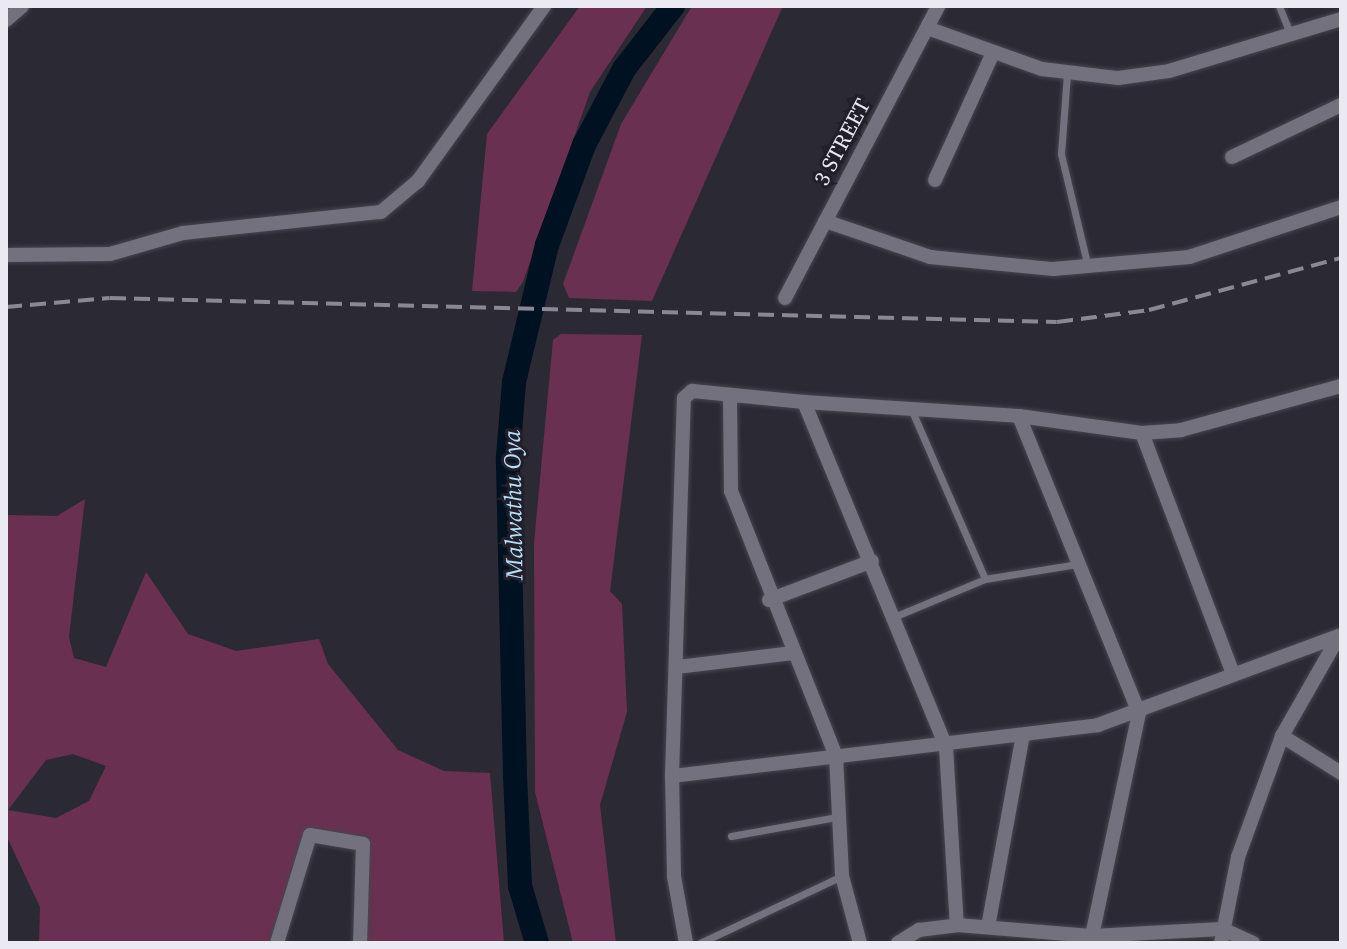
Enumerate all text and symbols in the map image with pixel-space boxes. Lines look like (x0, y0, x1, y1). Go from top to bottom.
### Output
street label: 3 STREET (808, 94, 876, 190)
water label: Malwathu Oya (497, 430, 529, 580)

